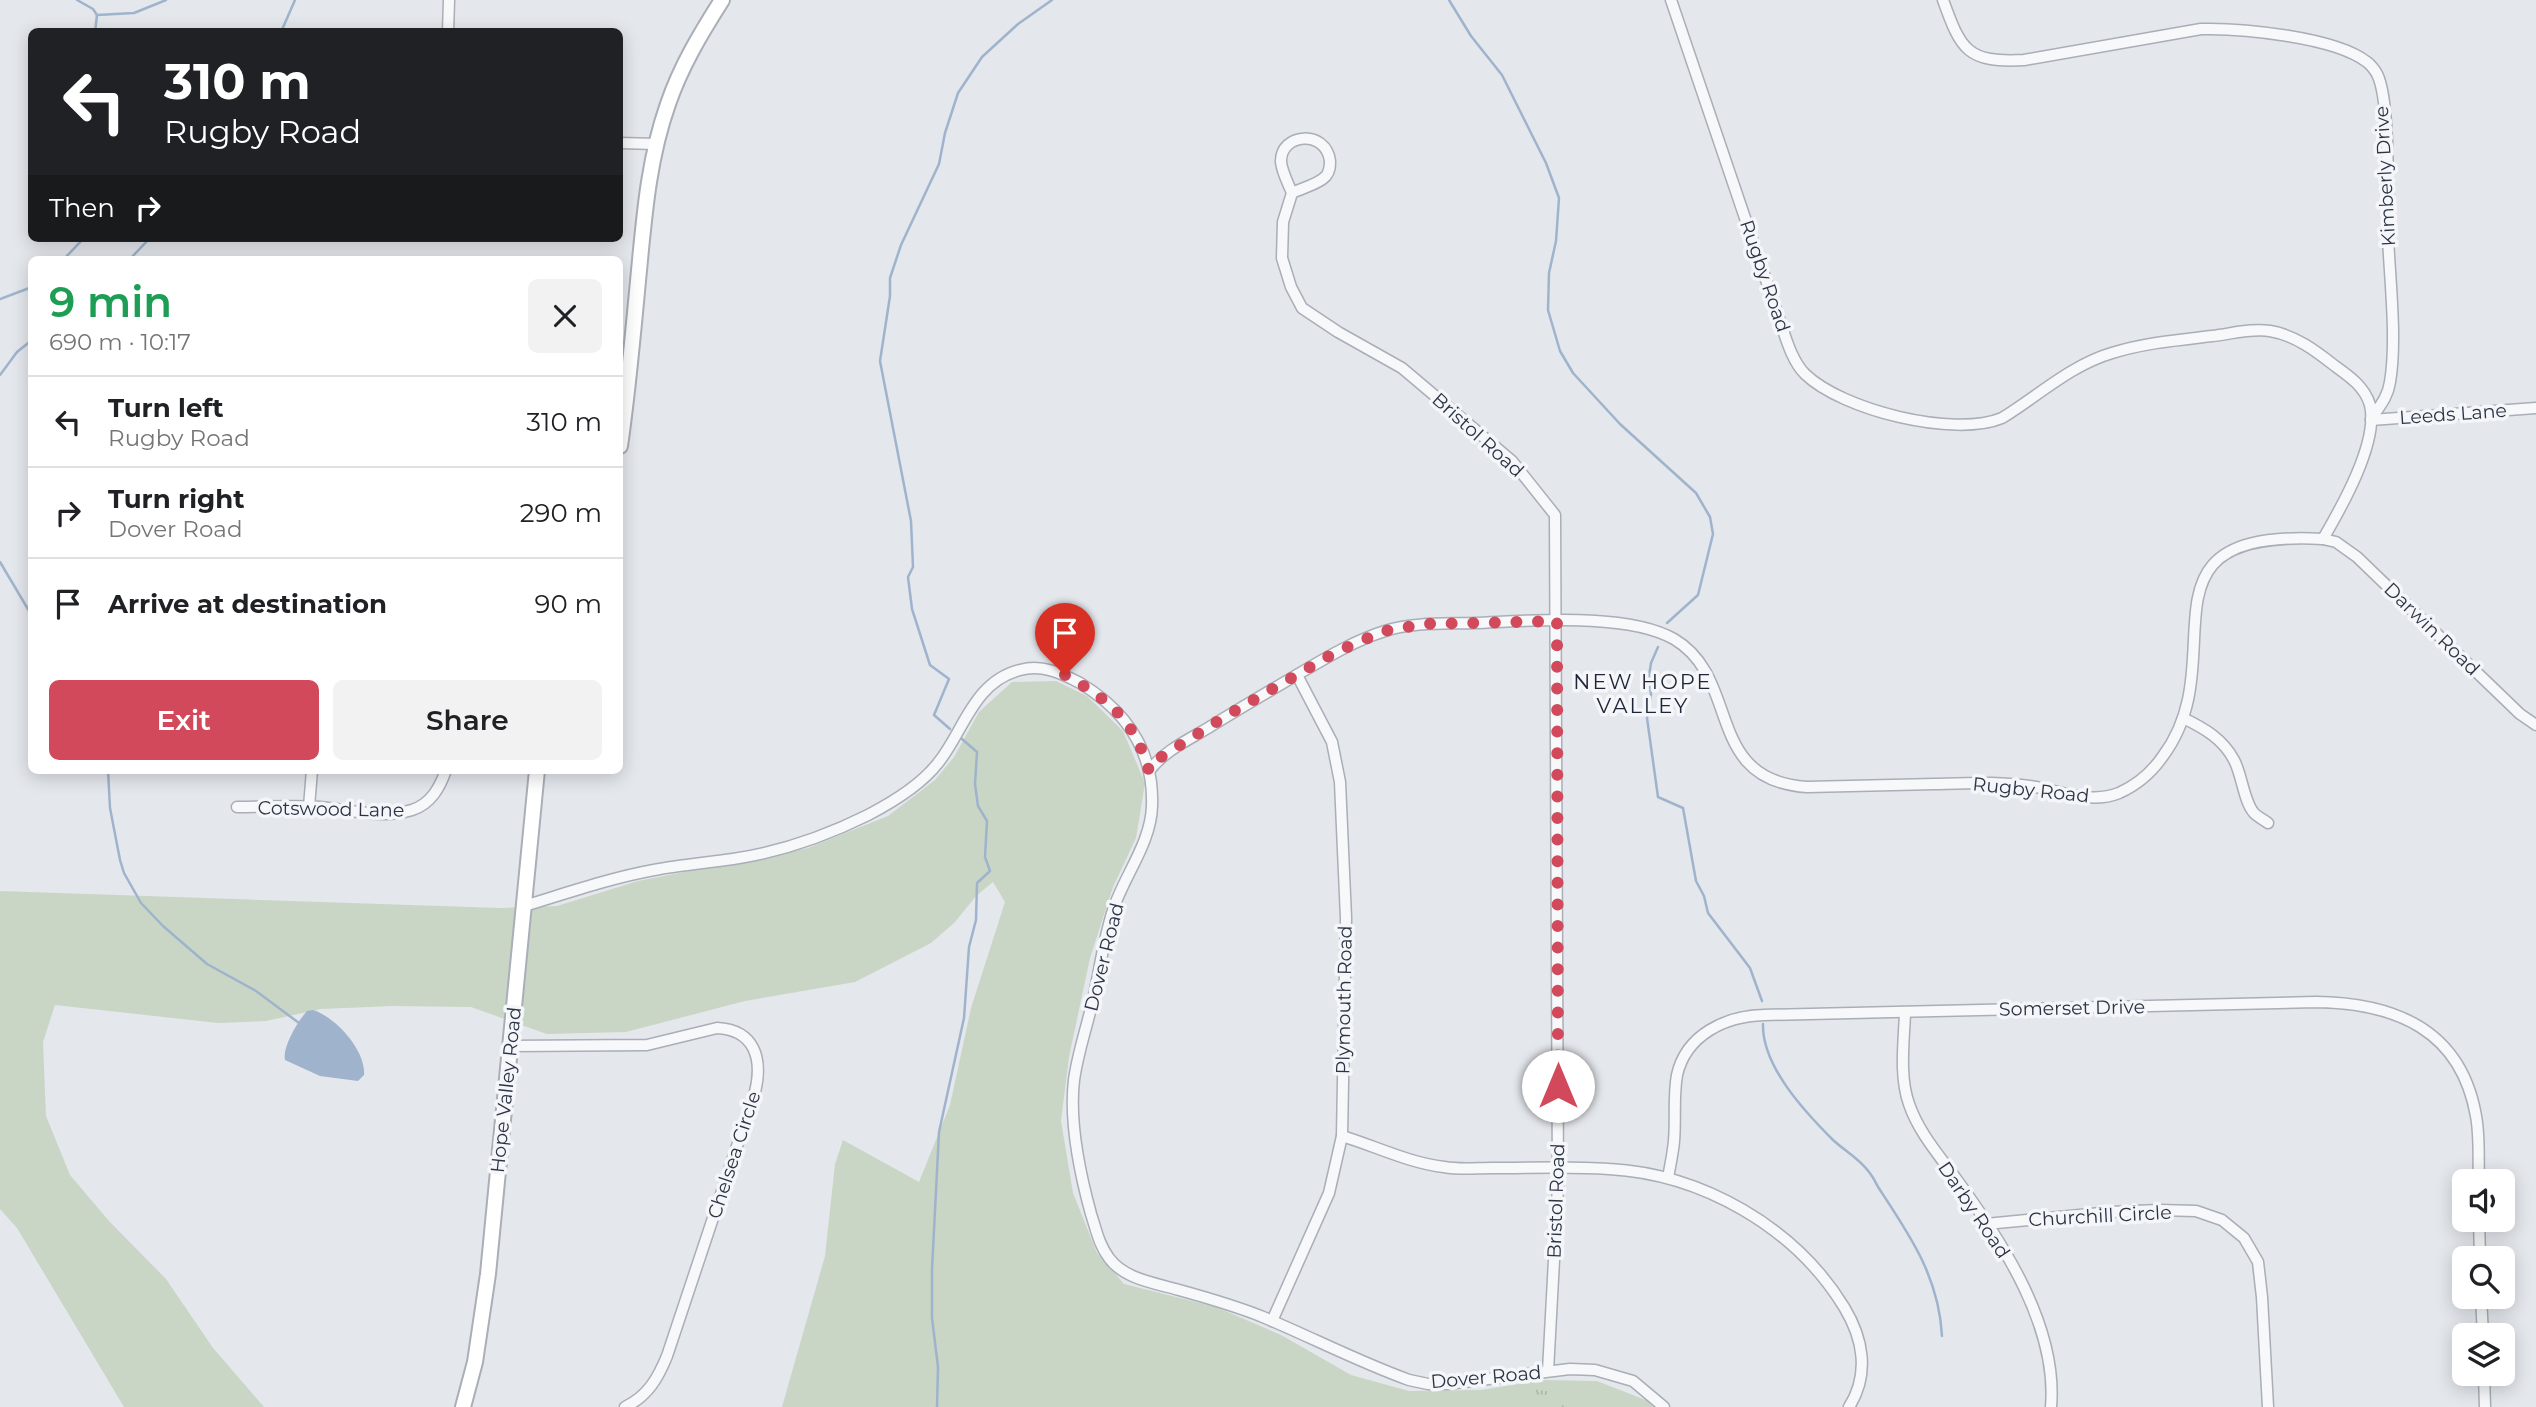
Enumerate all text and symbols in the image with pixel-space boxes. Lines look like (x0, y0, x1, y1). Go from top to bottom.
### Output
text: 310 m (164, 52, 311, 111)
icon: left (49, 56, 140, 147)
street label: Kimberly Drive (2370, 105, 2400, 247)
text: Rugby Road (164, 112, 361, 151)
icon: right (129, 189, 167, 227)
text: Then (49, 192, 115, 224)
street label: Rugby Road (1735, 217, 1795, 335)
text: 9 min (49, 276, 172, 328)
button: close (528, 279, 602, 353)
text: 690 m · 10:17 (49, 328, 191, 356)
street label: Bristol Road (1427, 388, 1529, 482)
text: Turn left (108, 392, 224, 424)
street label: Leeds Lane (2398, 399, 2508, 429)
icon: left (49, 403, 87, 441)
text: 310 m (526, 406, 602, 438)
text: Rugby Road (108, 424, 250, 452)
text: Turn right (108, 483, 244, 515)
icon: right (49, 494, 87, 532)
text: 290 m (520, 497, 602, 529)
text: Dover Road (108, 515, 242, 543)
street label: Darwin Road (2379, 578, 2485, 680)
icon: arrive (49, 585, 87, 623)
text: Arrive at destination (108, 588, 387, 620)
text: 90 m (535, 588, 602, 620)
pin (1035, 603, 1095, 675)
icon: arrive (1046, 614, 1084, 652)
district label: NEW HOPE VALLEY (1573, 669, 1713, 718)
button: Exit (49, 680, 319, 760)
button: Share (333, 680, 602, 760)
street label: Rugby Road (1972, 772, 2090, 808)
street label: Cotswood Lane (258, 796, 404, 822)
street label: Dover Road (1079, 900, 1129, 1014)
street label: Plymouth Road (1331, 925, 1357, 1075)
street label: Somerset Drive (1999, 995, 2145, 1021)
street label: Hope Valley Road (486, 1006, 526, 1174)
position arrow (1521, 1049, 1595, 1123)
street label: Chelsea Circle (703, 1088, 765, 1222)
street label: Bristol Road (1542, 1143, 1570, 1259)
street label: Darby Road (1933, 1157, 2015, 1263)
map controls (2452, 1169, 2515, 1386)
button: sound (2452, 1169, 2515, 1232)
street label: Churchill Circle (2028, 1201, 2172, 1231)
button: search (2452, 1246, 2515, 1309)
button: layers (2452, 1323, 2515, 1386)
street label: Dover Road (1430, 1361, 1542, 1393)

